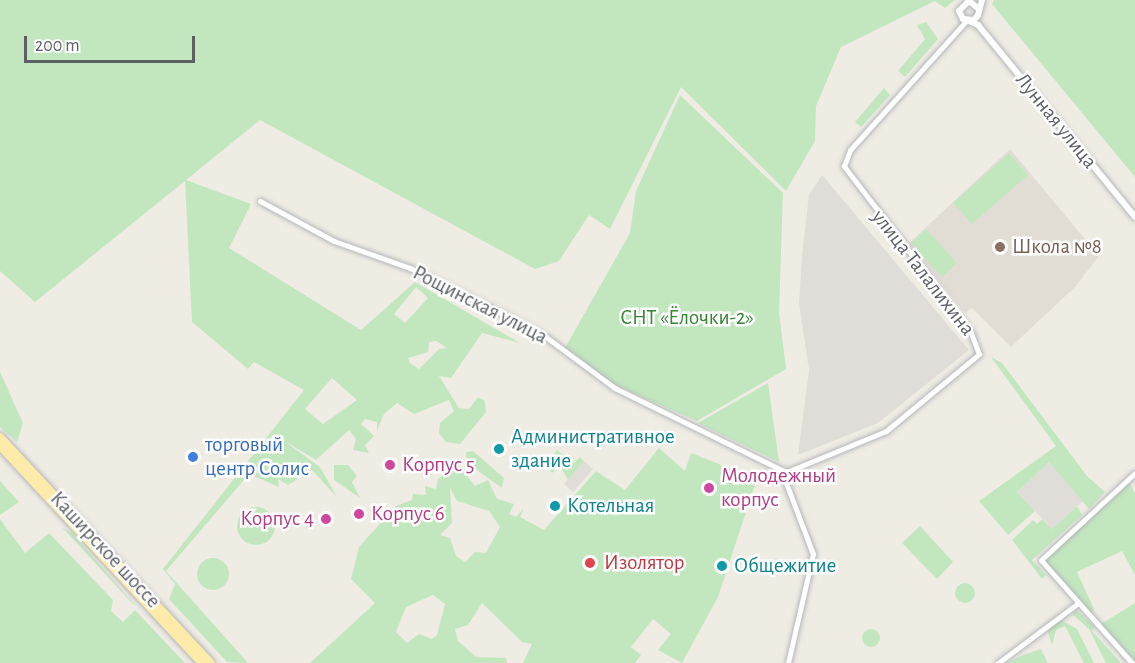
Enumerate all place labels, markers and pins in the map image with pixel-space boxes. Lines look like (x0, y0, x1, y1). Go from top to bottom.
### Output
place label: Школа №8 (1012, 234, 1102, 260)
marker: Школа №8 (993, 240, 1007, 254)
place label: Административное здание (511, 424, 675, 474)
place label: торговый центр Солис (205, 432, 309, 482)
marker: Административное здание (492, 442, 506, 456)
marker: торговый центр Солис (186, 450, 200, 464)
place label: Корпус 5 (402, 452, 474, 478)
marker: Корпус 5 (383, 458, 397, 472)
place label: Молодежный корпус (721, 463, 836, 513)
marker: Молодежный корпус (702, 481, 716, 495)
place label: Котельная (567, 493, 654, 519)
marker: Котельная (548, 499, 562, 513)
place label: Корпус 6 (371, 501, 445, 527)
place label: Корпус 4 (240, 506, 314, 532)
marker: Корпус 6 (352, 507, 366, 521)
marker: Корпус 4 (319, 512, 333, 526)
place label: Изолятор (604, 550, 684, 576)
place label: Общежитие (734, 553, 836, 579)
marker: Изолятор (581, 554, 599, 572)
marker: Общежитие (715, 559, 729, 573)

